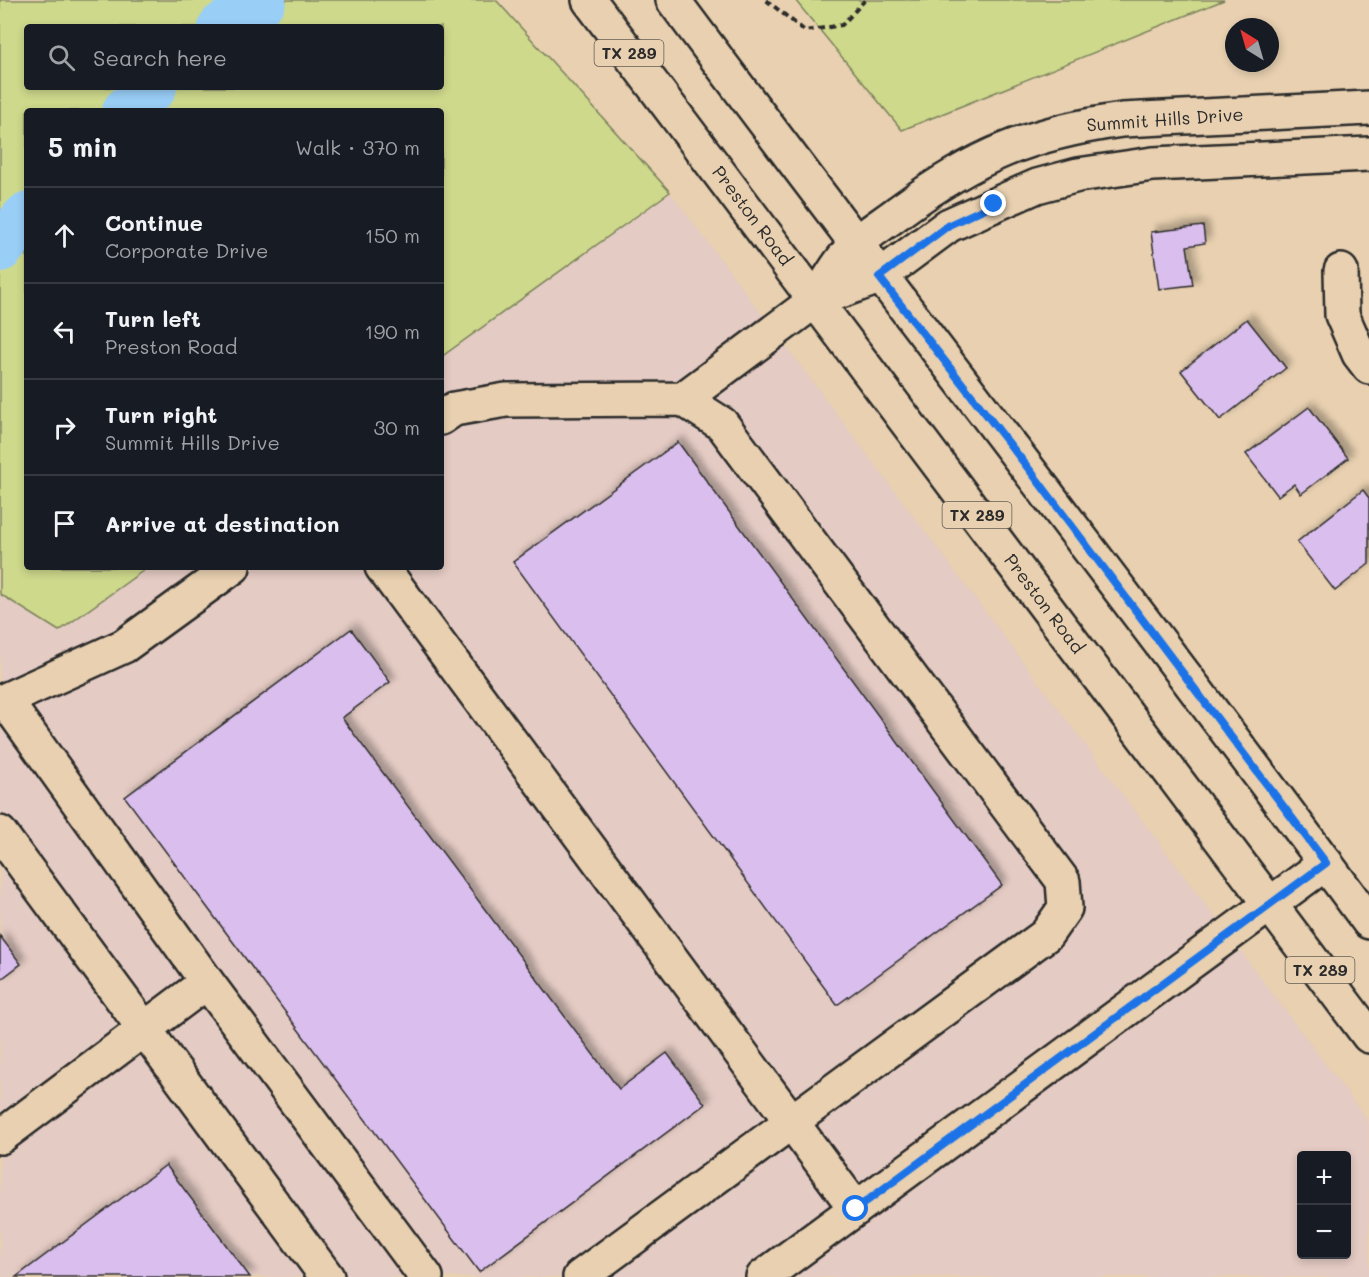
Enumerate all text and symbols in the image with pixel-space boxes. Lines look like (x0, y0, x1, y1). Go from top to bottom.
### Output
north arrow (1225, 18, 1279, 72)
search box (24, 24, 444, 90)
road number: TX 289 (594, 40, 664, 66)
icon: search (45, 41, 78, 74)
text: Search here (93, 43, 227, 72)
street label: Summit Hills Drive (1086, 102, 1244, 136)
text: 5 min (48, 130, 117, 164)
text: Walk · 370 m (295, 134, 420, 160)
street label: Preston Road (707, 161, 798, 270)
route end (980, 190, 1006, 216)
text: Continue (105, 208, 203, 237)
icon: ahead (48, 219, 81, 252)
text: 150 m (365, 222, 420, 248)
text: Corporate Drive (105, 237, 268, 263)
text: Turn left (105, 304, 201, 333)
icon: left (48, 315, 81, 348)
text: 190 m (365, 318, 420, 344)
text: Preston Road (105, 333, 237, 359)
text: Turn right (105, 400, 217, 429)
icon: right (48, 411, 81, 444)
text: 30 m (374, 414, 420, 440)
text: Summit Hills Drive (105, 429, 280, 455)
road number: TX 289 (942, 502, 1012, 528)
icon: arrive (48, 507, 81, 540)
text: Arrive at destination (105, 509, 340, 538)
street label: Preston Road (999, 549, 1090, 658)
road number: TX 289 (1286, 957, 1354, 983)
map controls (1297, 1151, 1351, 1259)
button: + (1297, 1151, 1351, 1205)
route start (842, 1195, 868, 1221)
button: − (1297, 1205, 1351, 1259)

